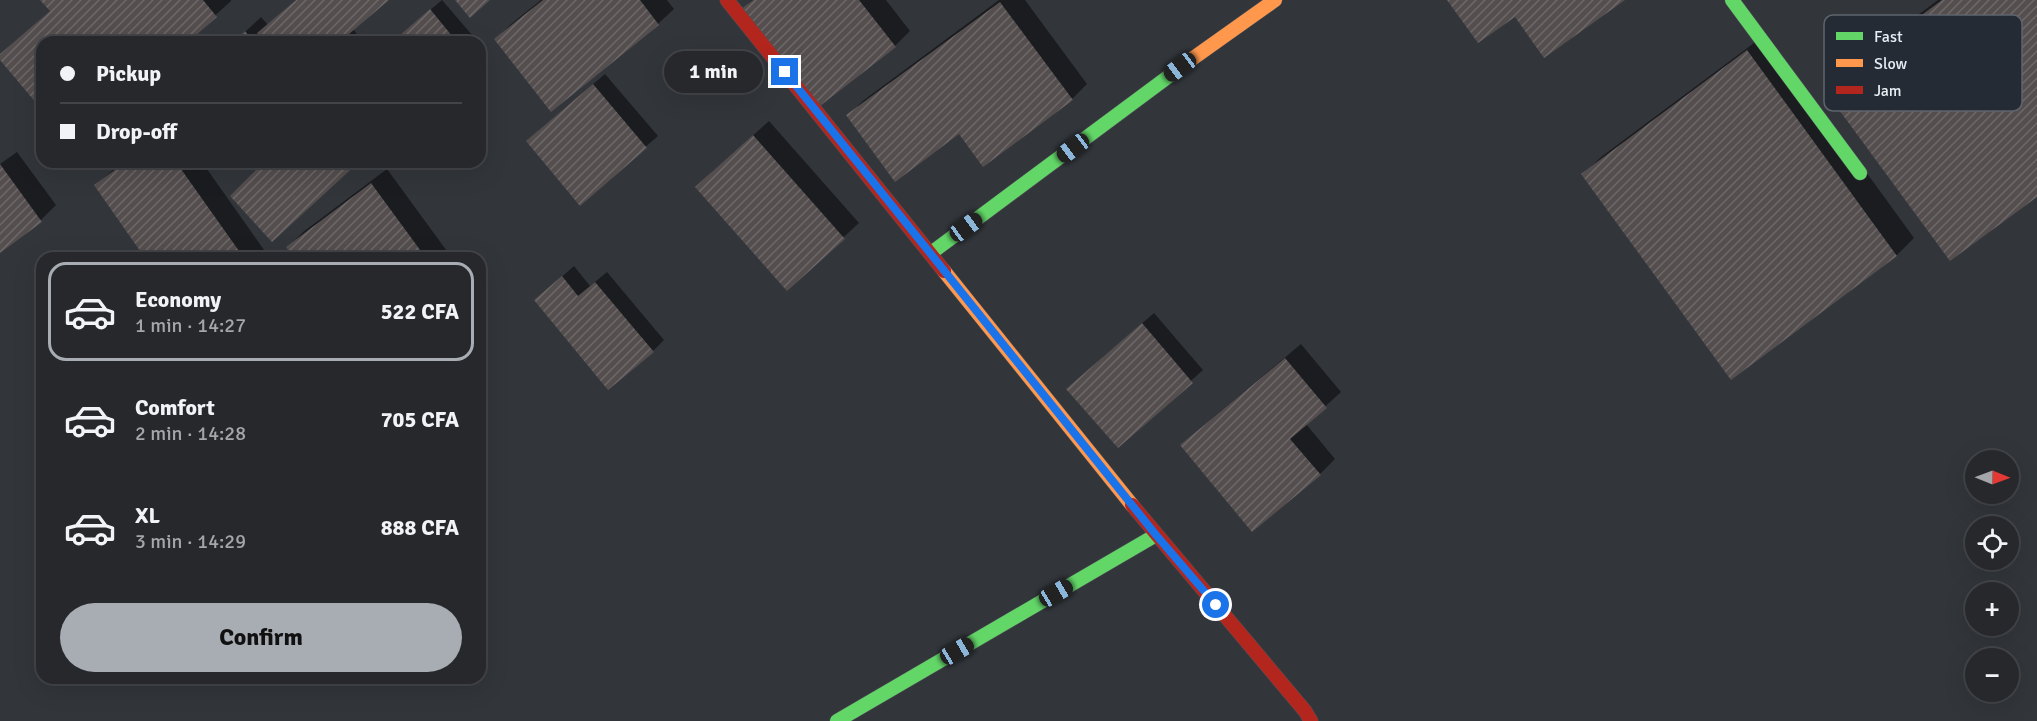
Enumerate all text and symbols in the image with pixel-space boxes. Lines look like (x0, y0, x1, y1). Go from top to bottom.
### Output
legend (1824, 15, 2022, 111)
text: Fast (1874, 27, 1903, 47)
car (1160, 49, 1200, 85)
callout: 1 min (665, 51, 764, 93)
text: Slow (1874, 54, 1908, 74)
route end (771, 58, 798, 85)
text: 1 min (689, 59, 738, 84)
text: Pickup (96, 60, 161, 87)
text: Jam (1874, 81, 1902, 101)
text: Drop-off (96, 118, 177, 145)
car (1053, 130, 1093, 166)
car (946, 209, 986, 245)
icon: car (63, 285, 117, 339)
text: Economy (135, 286, 221, 313)
text: 522 CFA (381, 298, 459, 325)
text: 1 min · 14:27 (135, 313, 246, 338)
icon: car (63, 393, 117, 447)
text: Comfort (135, 394, 215, 421)
text: 705 CFA (381, 406, 459, 433)
text: 2 min · 14:28 (135, 421, 246, 446)
north arrow (1965, 450, 2019, 504)
map controls (1965, 450, 2019, 702)
icon: car (63, 501, 117, 555)
text: XL (135, 502, 160, 529)
text: 888 CFA (381, 514, 459, 541)
button: locate (1965, 516, 2019, 570)
text: 3 min · 14:29 (135, 529, 246, 554)
car (1036, 576, 1076, 610)
button: + (1965, 582, 2019, 636)
route start (1202, 591, 1229, 618)
button: Confirm (60, 603, 462, 672)
car (937, 634, 977, 668)
button: − (1965, 648, 2019, 702)

